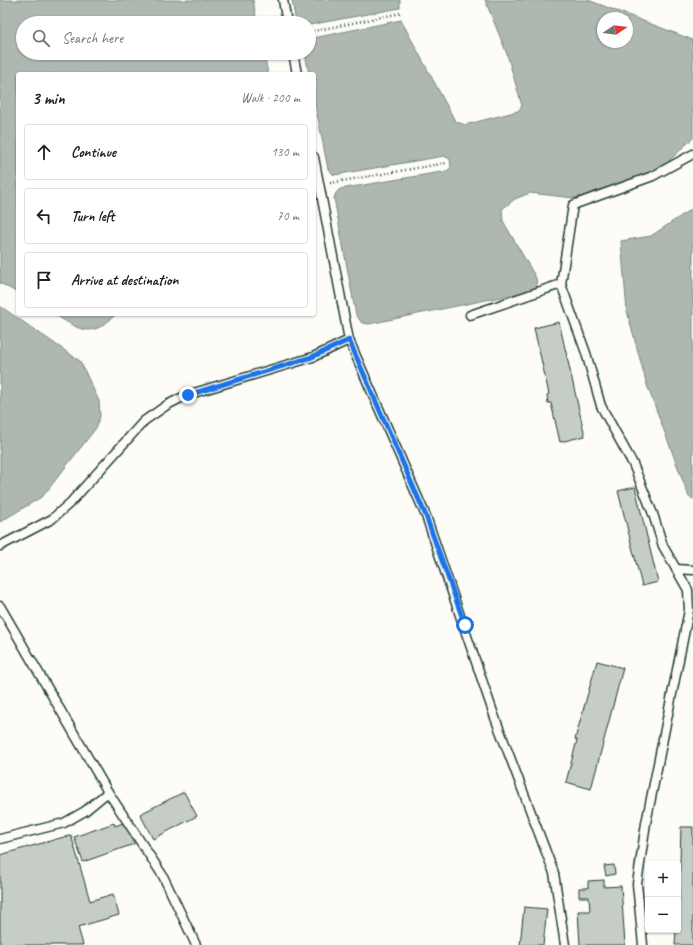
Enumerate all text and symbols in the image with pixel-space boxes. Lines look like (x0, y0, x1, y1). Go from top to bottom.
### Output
north arrow (597, 12, 633, 48)
search box (16, 16, 316, 60)
icon: search (30, 27, 52, 49)
text: Search here (62, 29, 123, 48)
text: 3 min (32, 88, 65, 109)
text: Walk · 200 m (241, 90, 300, 106)
icon: ahead (33, 141, 55, 163)
text: Continue (71, 143, 116, 162)
text: 130 m (271, 144, 299, 160)
icon: left (33, 205, 55, 227)
text: Turn left (71, 207, 114, 226)
text: 70 m (277, 208, 299, 224)
icon: arrive (33, 269, 55, 291)
text: Arrive at destination (71, 271, 178, 290)
route end (179, 386, 197, 404)
route start (456, 616, 474, 634)
map controls (645, 861, 681, 933)
button: + (645, 861, 681, 897)
button: − (645, 897, 681, 933)

